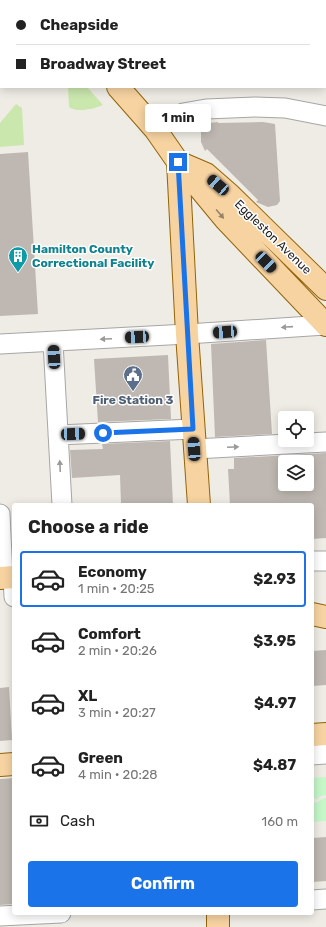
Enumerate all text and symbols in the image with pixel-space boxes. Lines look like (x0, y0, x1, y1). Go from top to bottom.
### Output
text: Cheapside (40, 16, 118, 34)
text: Broadway Street (40, 55, 166, 73)
callout: 1 min (145, 104, 211, 132)
text: 1 min (161, 110, 195, 125)
route end (169, 153, 187, 171)
car (205, 173, 231, 197)
street label: Eggleston Avenue (232, 197, 314, 277)
one-way arrow (216, 208, 225, 219)
place label: Hamilton County Correctional Facility (32, 242, 154, 270)
building icon: Hamilton County Correctional Facility (7, 245, 29, 273)
car (253, 249, 279, 275)
one-way arrow (281, 324, 293, 331)
car (213, 325, 237, 339)
car (125, 330, 149, 344)
one-way arrow (100, 335, 112, 342)
car (47, 345, 61, 369)
public building icon: Fire Station 3 (122, 364, 144, 392)
place label: Fire Station 3 (92, 393, 174, 407)
map controls (278, 411, 314, 491)
button: locate (278, 411, 314, 447)
route start (94, 424, 112, 442)
car (61, 428, 85, 440)
car (187, 437, 201, 461)
one-way arrow (227, 443, 239, 450)
button: layers (278, 455, 314, 491)
one-way arrow (57, 459, 63, 472)
text: Choose a ride (28, 516, 149, 538)
icon: car (30, 561, 66, 597)
text: Economy (78, 563, 147, 581)
text: $2.93 (253, 570, 296, 588)
text: 1 min · 20:25 (78, 581, 155, 596)
icon: car (30, 623, 66, 659)
text: Comfort (78, 625, 141, 643)
text: $3.95 (253, 632, 296, 650)
text: 2 min · 20:26 (78, 643, 157, 658)
icon: car (30, 685, 66, 721)
text: XL (78, 687, 97, 705)
text: $4.97 (254, 694, 296, 712)
text: 3 min · 20:27 (78, 705, 156, 720)
icon: car (30, 747, 66, 783)
text: Green (78, 749, 123, 767)
text: $4.87 (253, 756, 296, 774)
text: 4 min · 20:28 (78, 767, 158, 782)
icon: cash (28, 810, 50, 832)
text: Cash (60, 812, 95, 830)
text: 160 m (262, 814, 298, 829)
button: Confirm (28, 861, 298, 907)

